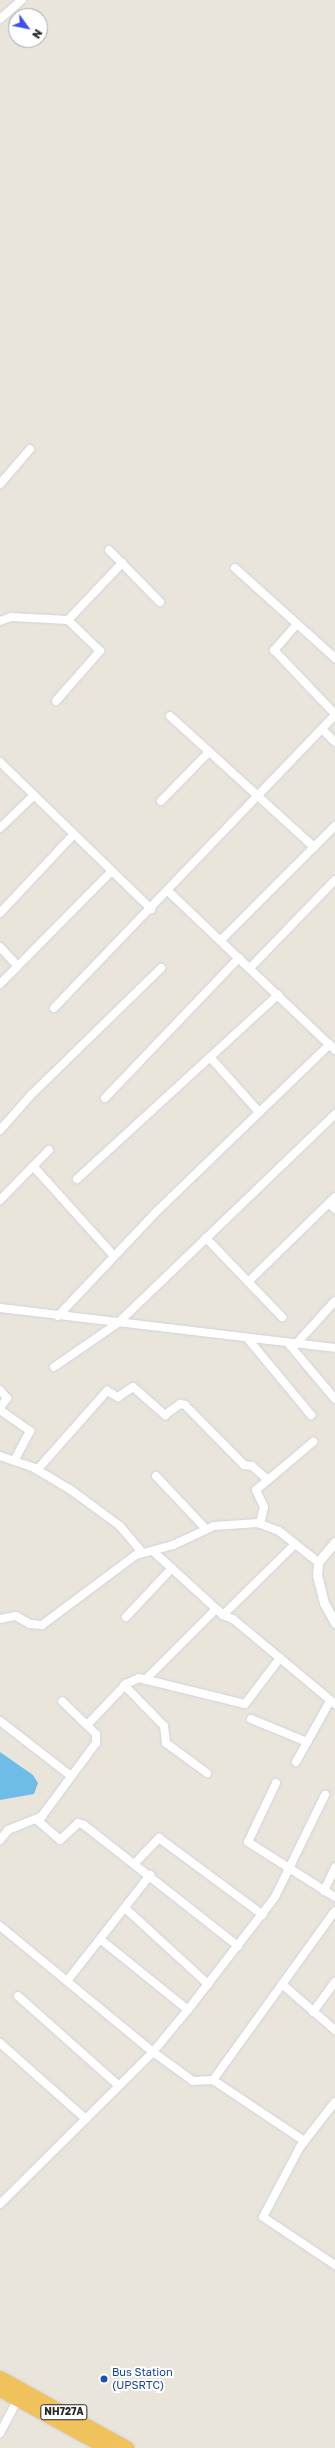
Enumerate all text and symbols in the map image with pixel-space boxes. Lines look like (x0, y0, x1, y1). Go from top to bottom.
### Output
north arrow (8, 8, 48, 48)
text: N (30, 27, 45, 41)
place label: Bus Station (UPSRTC) (112, 2366, 173, 2392)
marker: Bus Station (UPSRTC) (99, 2374, 109, 2384)
road number: NH727A (40, 2404, 88, 2420)

